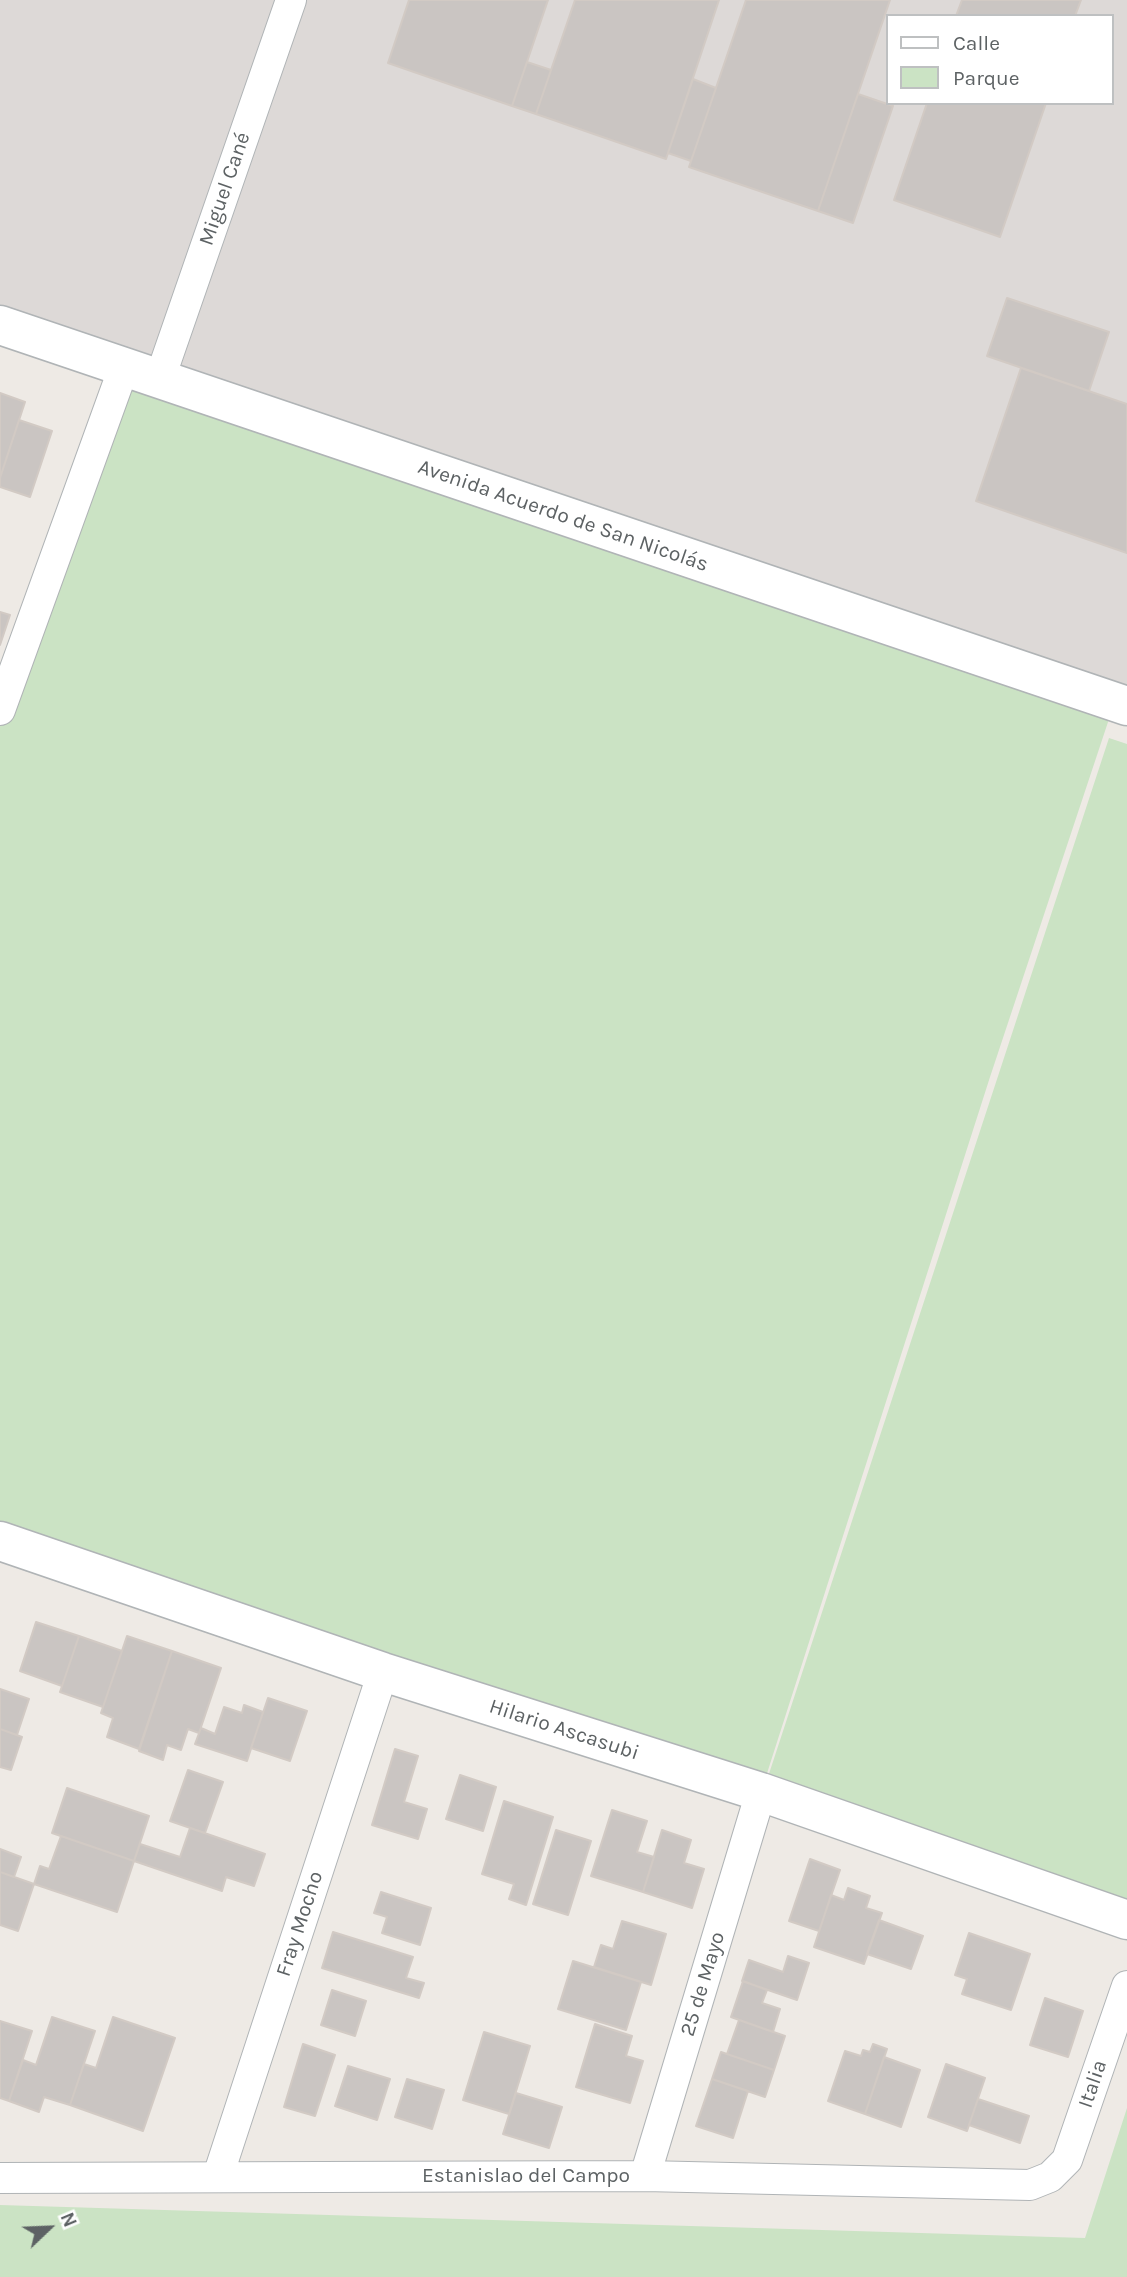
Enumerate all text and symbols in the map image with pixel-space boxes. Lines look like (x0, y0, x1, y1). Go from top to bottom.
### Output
legend (886, 14, 1113, 105)
text: Calle (953, 31, 1000, 55)
text: Parque (953, 66, 1020, 90)
street label: Miguel Cané (194, 129, 256, 249)
street label: Avenida Acuerdo de San Nicolás (415, 454, 711, 578)
street label: Hilario Ascasubi (486, 1694, 642, 1766)
street label: Fray Mocho (271, 1868, 329, 1980)
street label: 25 de Mayo (675, 1929, 731, 2039)
street label: Italia (1073, 2057, 1113, 2111)
street label: Estanislao del Campo (422, 2163, 630, 2189)
north arrow (14, 2193, 84, 2263)
text: N (56, 2209, 81, 2230)

